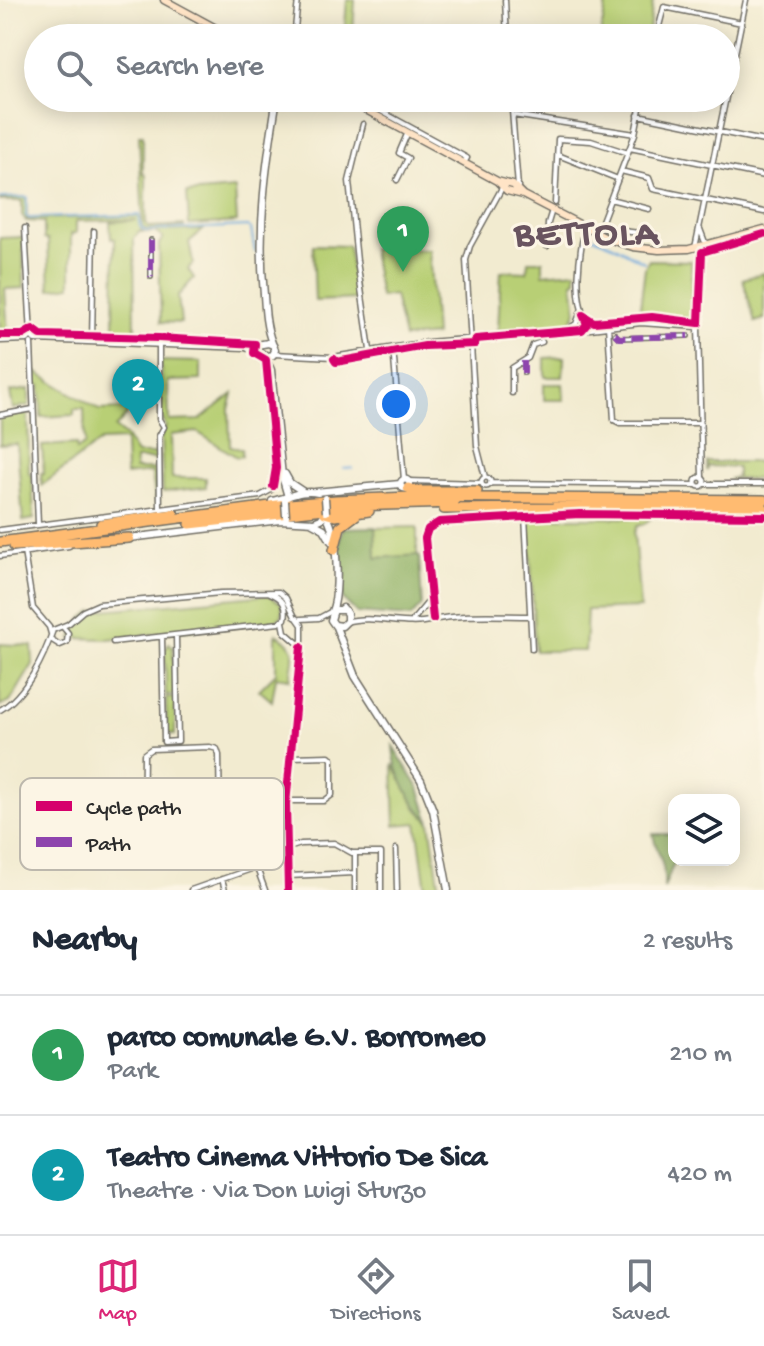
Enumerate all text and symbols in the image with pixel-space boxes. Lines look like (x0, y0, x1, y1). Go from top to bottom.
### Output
search box (24, 24, 740, 112)
icon: search (52, 46, 96, 90)
text: Search here (116, 51, 264, 86)
pin: 1 (377, 206, 429, 272)
district label: BETTOLA (512, 214, 660, 258)
pin: 2 (112, 359, 164, 425)
your location (376, 384, 416, 424)
legend (20, 778, 284, 870)
map controls (668, 794, 740, 866)
button: layers (668, 794, 740, 866)
text: Cycle path (86, 797, 182, 823)
text: Path (85, 833, 131, 859)
text: Nearby (32, 922, 137, 962)
text: 2 results (643, 927, 732, 958)
text: parco comunale G.V. Borromeo (108, 1022, 486, 1057)
text: 1 (53, 1040, 63, 1071)
text: 210 m (669, 1040, 732, 1071)
text: Park (108, 1057, 158, 1088)
text: Teatro Cinema Vittorio De Sica (108, 1142, 487, 1177)
text: 2 (52, 1160, 64, 1191)
text: 420 m (668, 1160, 732, 1191)
text: Theatre · Via Don Luigi Sturzo (108, 1177, 426, 1208)
tab: Map (96, 1254, 140, 1328)
tab: Directions (331, 1254, 421, 1328)
tab: Saved (612, 1254, 668, 1328)

